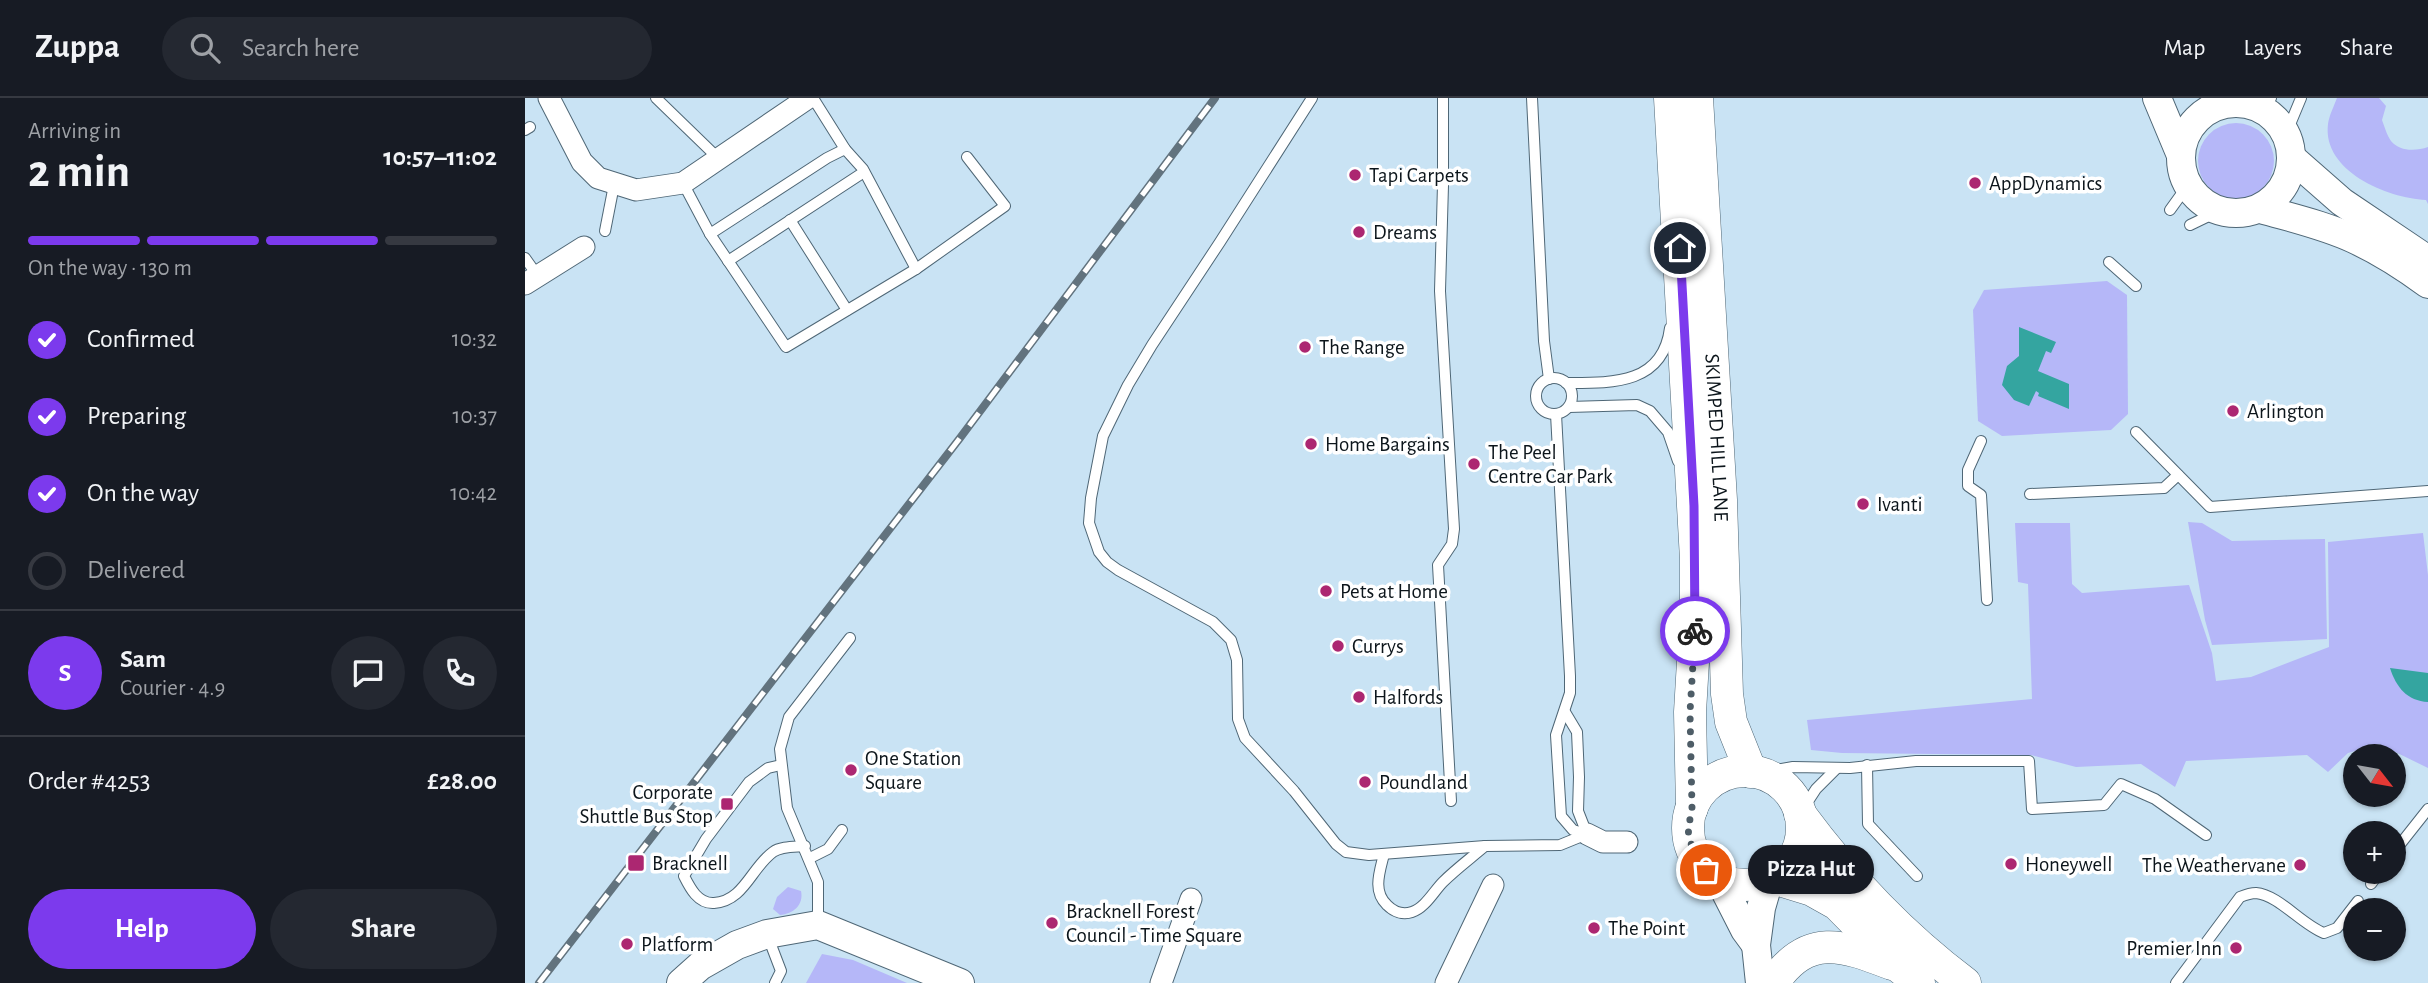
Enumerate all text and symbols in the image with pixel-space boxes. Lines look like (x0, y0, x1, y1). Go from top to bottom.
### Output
search box (162, 17, 652, 80)
icon: search (186, 29, 224, 67)
text: Zuppa (35, 31, 120, 64)
text: Search here (242, 35, 359, 61)
text: Map (2163, 36, 2205, 60)
text: Layers (2243, 36, 2302, 60)
text: Share (2340, 36, 2393, 60)
text: Arriving in (28, 120, 121, 143)
text: 10:57–11:02 (383, 144, 497, 170)
text: 2 min (28, 149, 130, 195)
place label: Tapi Carpets (1369, 165, 1469, 186)
marker: Tapi Carpets (1347, 167, 1363, 183)
place label: AppDynamics (1989, 173, 2102, 194)
marker: AppDynamics (1967, 175, 1983, 191)
pin (1650, 218, 1710, 278)
place label: Dreams (1373, 222, 1437, 243)
marker: Dreams (1351, 224, 1367, 240)
icon: home (1661, 229, 1699, 267)
text: On the way · 130 m (28, 257, 192, 280)
icon: check (28, 321, 66, 359)
text: Confirmed (87, 326, 195, 352)
text: 10:32 (452, 328, 497, 351)
place label: The Range (1319, 337, 1405, 358)
marker: The Range (1297, 339, 1313, 355)
street label: SKIMPED HILL LANE (1702, 353, 1732, 522)
icon: check (28, 398, 66, 436)
place label: Arlington (2247, 401, 2324, 422)
text: Preparing (87, 403, 186, 429)
marker: Arlington (2225, 403, 2241, 419)
text: 10:37 (453, 405, 497, 428)
place label: Home Bargains (1325, 434, 1450, 455)
marker: Home Bargains (1303, 436, 1319, 452)
place label: The Peel Centre Car Park (1488, 442, 1613, 487)
marker: The Peel Centre Car Park (1466, 456, 1482, 472)
icon: check (28, 475, 66, 513)
text: On the way (87, 480, 199, 506)
text: 10:42 (450, 482, 497, 505)
place label: Ivanti (1877, 494, 1923, 515)
marker: Ivanti (1855, 496, 1871, 512)
text: Delivered (87, 557, 185, 583)
place label: Pets at Home (1340, 581, 1448, 602)
marker: Pets at Home (1318, 583, 1334, 599)
courier (1660, 596, 1730, 666)
icon: bike (1676, 612, 1714, 650)
button: chat (331, 636, 405, 710)
button: phone (423, 636, 497, 710)
place label: Currys (1352, 636, 1404, 657)
marker: Currys (1330, 638, 1346, 654)
text: Sam (120, 646, 166, 672)
text: S (59, 660, 71, 686)
text: Courier · 4.9 (120, 677, 225, 700)
place label: Halfords (1373, 687, 1443, 708)
marker: Halfords (1351, 689, 1367, 705)
north arrow (2343, 744, 2406, 807)
map controls (2343, 744, 2406, 961)
place label: One Station Square (865, 748, 961, 793)
marker: One Station Square (843, 762, 859, 778)
text: Order #4253 (28, 768, 150, 794)
text: £28.00 (427, 768, 497, 794)
place label: Poundland (1379, 772, 1468, 793)
marker: Poundland (1357, 774, 1373, 790)
place label: Corporate Shuttle Bus Stop (579, 782, 713, 827)
marker: Corporate Shuttle Bus Stop (719, 796, 735, 812)
button: + (2343, 821, 2406, 884)
pin (1676, 840, 1736, 900)
callout: Pizza Hut (1748, 846, 1874, 894)
icon: bag (1687, 851, 1725, 889)
marker: Bracknell (626, 853, 646, 873)
place label: Bracknell (652, 853, 728, 874)
place label: Honeywell (2025, 854, 2112, 875)
place label: The Weathervane (2142, 855, 2286, 876)
marker: Honeywell (2003, 856, 2019, 872)
marker: The Weathervane (2292, 857, 2308, 873)
text: Pizza Hut (1767, 858, 1855, 881)
button: Help (28, 889, 256, 969)
button: Share (270, 889, 497, 969)
button: − (2343, 898, 2406, 961)
place label: Bracknell Forest Council - Time Square (1066, 901, 1242, 946)
marker: Bracknell Forest Council - Time Square (1044, 915, 1060, 931)
place label: The Point (1608, 918, 1685, 939)
marker: The Point (1586, 920, 1602, 936)
place label: Platform (641, 934, 713, 955)
marker: Platform (619, 936, 635, 952)
place label: Premier Inn (2126, 938, 2222, 959)
marker: Premier Inn (2228, 940, 2244, 956)

